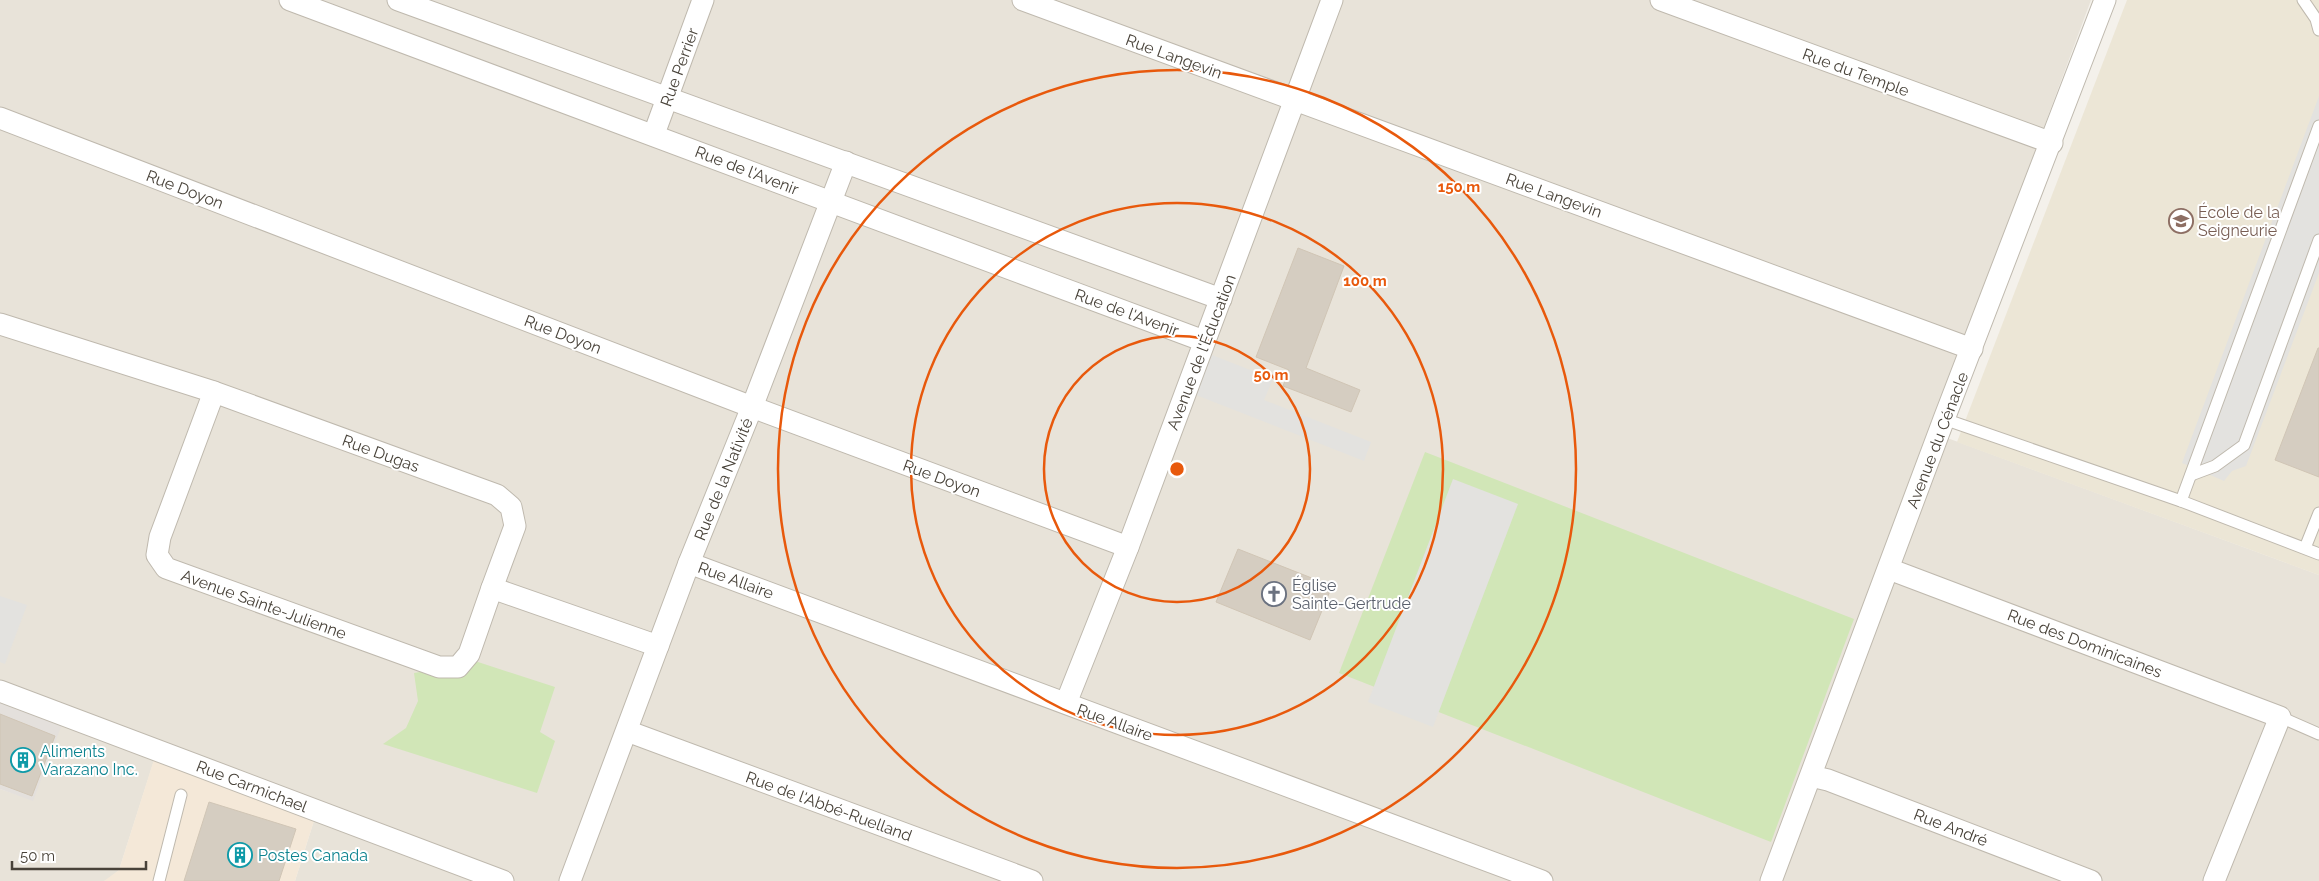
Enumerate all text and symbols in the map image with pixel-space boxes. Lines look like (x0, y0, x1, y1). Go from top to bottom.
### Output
street label: Rue Perrier (656, 25, 703, 109)
street label: Rue Langevin (1123, 30, 1225, 83)
street label: Rue du Temple (1800, 44, 1912, 101)
street label: Rue de l'Avenir (692, 142, 802, 199)
street label: Rue Doyon (144, 166, 226, 213)
street label: Rue Langevin (1503, 169, 1605, 222)
text: 150 m (1438, 178, 1480, 196)
place label: École de la Seigneurie (2198, 202, 2280, 240)
school or university icon: École de la Seigneurie (2168, 208, 2194, 234)
street label: Avenue de l'Éducation (1162, 271, 1240, 433)
text: 100 m (1343, 272, 1387, 290)
street label: Rue de l'Avenir (1072, 285, 1182, 340)
street label: Rue Doyon (522, 311, 604, 358)
text: 50 m (1253, 366, 1289, 384)
street label: Avenue du Cénacle (1903, 369, 1972, 511)
street label: Rue de la Nativité (690, 415, 757, 543)
street label: Rue Dugas (340, 431, 422, 476)
street label: Rue Doyon (900, 456, 983, 501)
centre of rings (1168, 460, 1186, 478)
street label: Rue Allaire (695, 558, 776, 603)
street label: Avenue Sainte-Julienne (179, 566, 349, 643)
place label: Église Sainte-Gertrude (1292, 575, 1411, 613)
church icon: Église Sainte-Gertrude (1261, 581, 1287, 607)
street label: Rue des Dominicaines (2005, 605, 2165, 682)
street label: Rue Allaire (1074, 700, 1155, 745)
place label: Aliments Varazano Inc. (40, 742, 138, 779)
building icon: Aliments Varazano Inc. (10, 747, 36, 773)
street label: Rue Carmichael (194, 757, 311, 817)
street label: Rue de l'Abbé-Ruelland (743, 768, 915, 845)
street label: Rue André (1911, 805, 1990, 850)
scale bar (12, 838, 146, 870)
building icon: Postes Canada (227, 842, 253, 868)
place label: Postes Canada (258, 846, 368, 865)
text: 50 m (20, 847, 55, 865)

